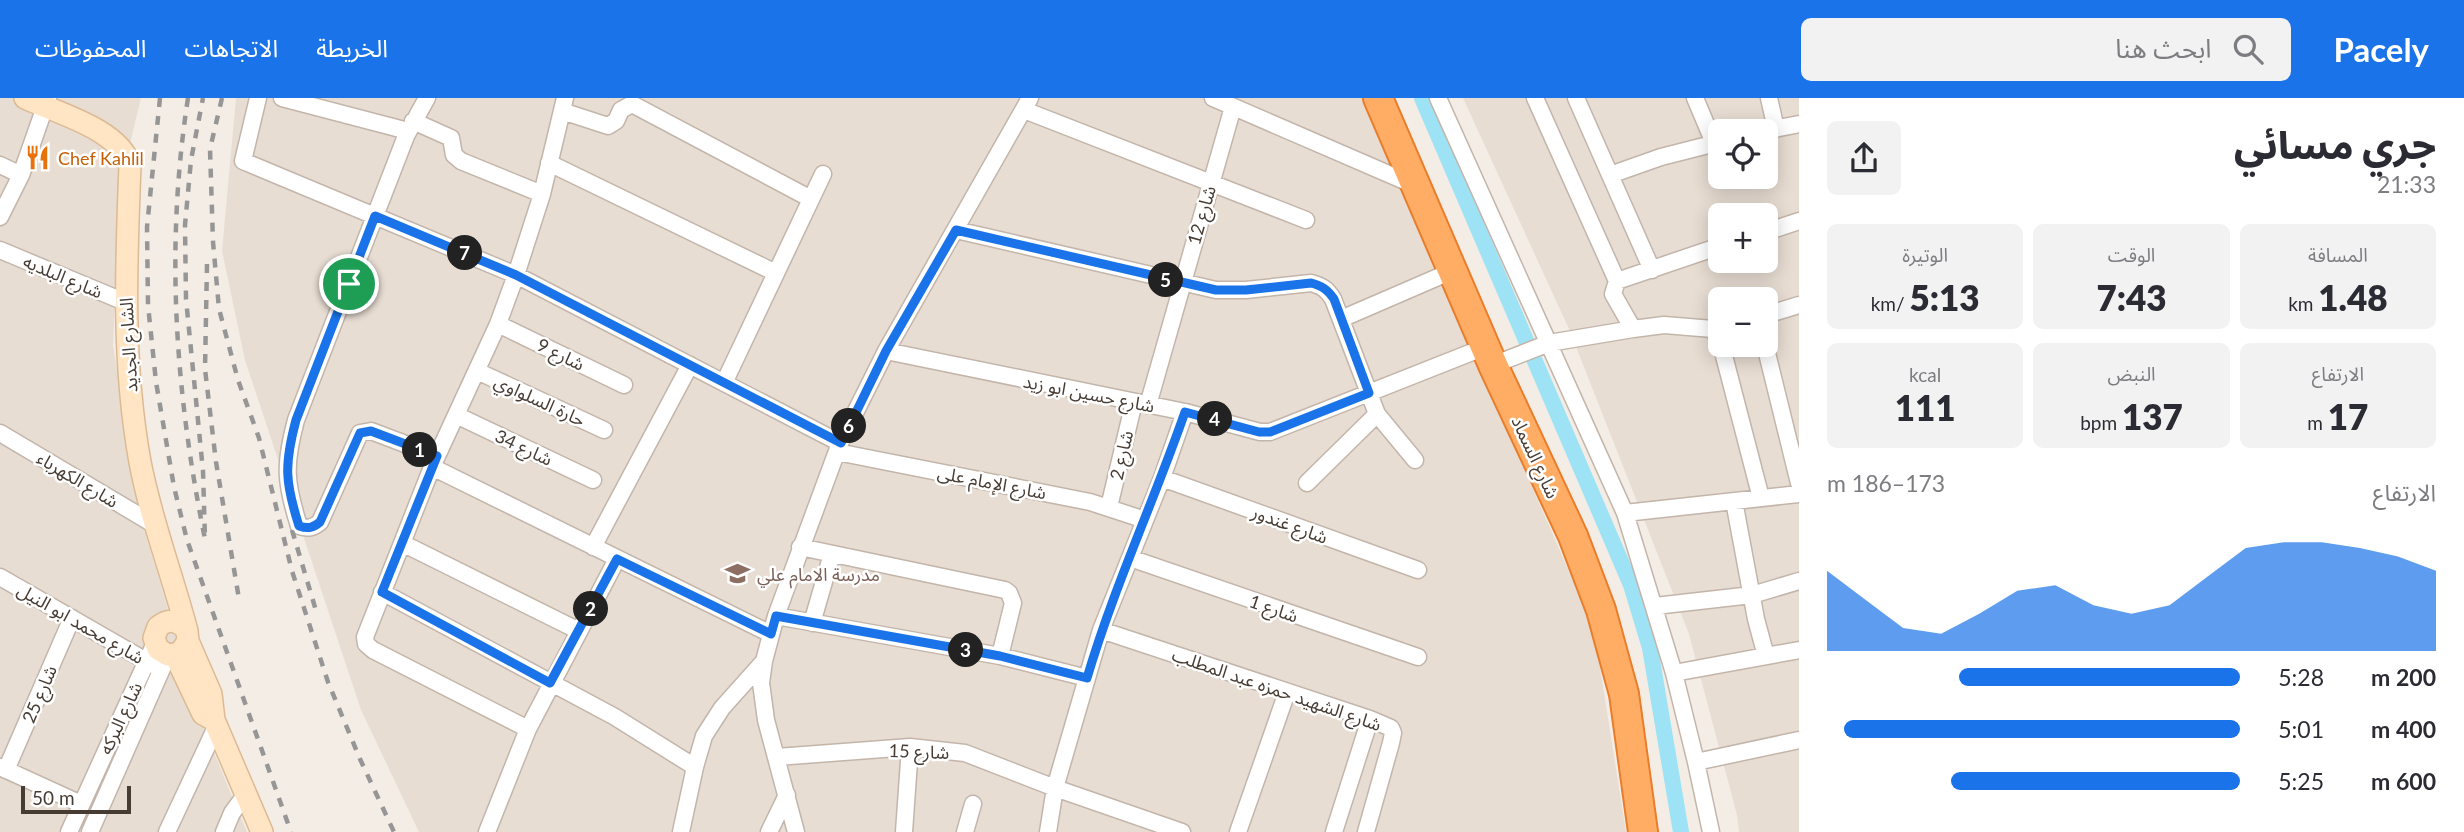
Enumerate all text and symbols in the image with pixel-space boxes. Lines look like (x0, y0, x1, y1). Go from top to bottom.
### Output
search box (1801, 18, 2291, 81)
text: Pacely (2333, 29, 2429, 69)
icon: search (2229, 30, 2267, 68)
text: ابحث هنا (2115, 32, 2211, 64)
text: المحفوظات (35, 33, 146, 62)
text: الاتجاهات (184, 33, 278, 62)
text: الخريطة (316, 33, 388, 62)
map controls (1708, 119, 1778, 357)
button: locate (1708, 119, 1778, 189)
button: share (1827, 121, 1901, 195)
text: جري مسائي (2234, 121, 2436, 167)
restaurant icon: Chef Kahlil (24, 144, 52, 172)
place label: Chef Kahlil (58, 147, 144, 169)
text: 21:33 (2377, 170, 2436, 198)
street label: شارع 12 (1182, 183, 1224, 248)
button: + (1708, 203, 1778, 273)
pin: 7 (448, 236, 482, 270)
text: 7 (459, 241, 470, 264)
text: الوتيرة (1902, 243, 1948, 266)
text: الوقت (2108, 243, 2155, 266)
text: المسافة (2308, 243, 2368, 266)
street label: شارع البلديه (19, 249, 106, 306)
pin (319, 254, 379, 314)
pin: 5 (1148, 262, 1184, 298)
icon: arrive (330, 265, 368, 303)
text: 5 (1160, 268, 1171, 291)
text: 5:13 (1909, 276, 1980, 318)
text: 7:43 (2096, 276, 2167, 318)
text: 1.48 (2318, 276, 2388, 318)
button: − (1708, 287, 1778, 357)
text: /km (1871, 292, 1909, 315)
text: km (2288, 292, 2318, 315)
street label: الشارع الجديد (115, 297, 145, 393)
street label: شارع 9 (532, 333, 588, 378)
text: النبض (2107, 362, 2156, 385)
text: الارتفاع (2312, 362, 2364, 385)
text: kcal (1909, 363, 1941, 386)
street label: حارة السلواوي (490, 369, 589, 434)
street label: شارع حسين ابو زيد (1021, 369, 1157, 420)
text: 111 (1895, 386, 1956, 428)
text: 137 (2122, 395, 2183, 437)
text: 17 (2328, 395, 2368, 437)
pin: 4 (1198, 402, 1232, 436)
text: 4 (1209, 407, 1220, 430)
pin: 6 (832, 408, 866, 444)
text: bpm (2080, 411, 2122, 434)
text: m (2307, 411, 2328, 434)
street label: شارع السماد (1504, 412, 1565, 503)
text: 6 (843, 414, 854, 437)
street label: شارع 34 (490, 424, 556, 473)
street label: شارع 2 (1105, 428, 1141, 483)
pin: 1 (402, 432, 438, 468)
text: 1 (414, 438, 425, 461)
street label: شارع الكهرباء (31, 446, 123, 515)
street label: شارع الإمام على (935, 461, 1048, 507)
text: 173–186 m (1827, 469, 1945, 497)
text: الارتفاع (2373, 478, 2436, 506)
street label: شارع غندور (1247, 500, 1331, 552)
school or university icon: مدرسة الامام علي (723, 560, 751, 588)
place label: مدرسة الامام علي (757, 563, 880, 589)
street label: شارع محمد ابو النيل (12, 578, 148, 672)
street label: شارع 1 (1245, 589, 1301, 630)
pin: 2 (574, 592, 608, 626)
text: 2 (585, 597, 596, 620)
pin: 3 (948, 632, 984, 668)
text: 3 (960, 638, 971, 661)
street label: شارع الشهيد حمزه عبد المطلب (1168, 643, 1385, 739)
street label: شارع 25 (17, 662, 65, 728)
text: 5:28 (2278, 663, 2324, 691)
text: 200 m (2371, 663, 2436, 691)
street label: شارع البركه (94, 678, 150, 759)
text: 5:01 (2278, 715, 2324, 743)
text: 400 m (2371, 715, 2436, 743)
street label: شارع 15 (888, 739, 950, 767)
text: 5:25 (2278, 767, 2324, 795)
text: 600 m (2371, 767, 2436, 795)
scale bar (21, 783, 131, 815)
text: 50 m (32, 786, 75, 809)

